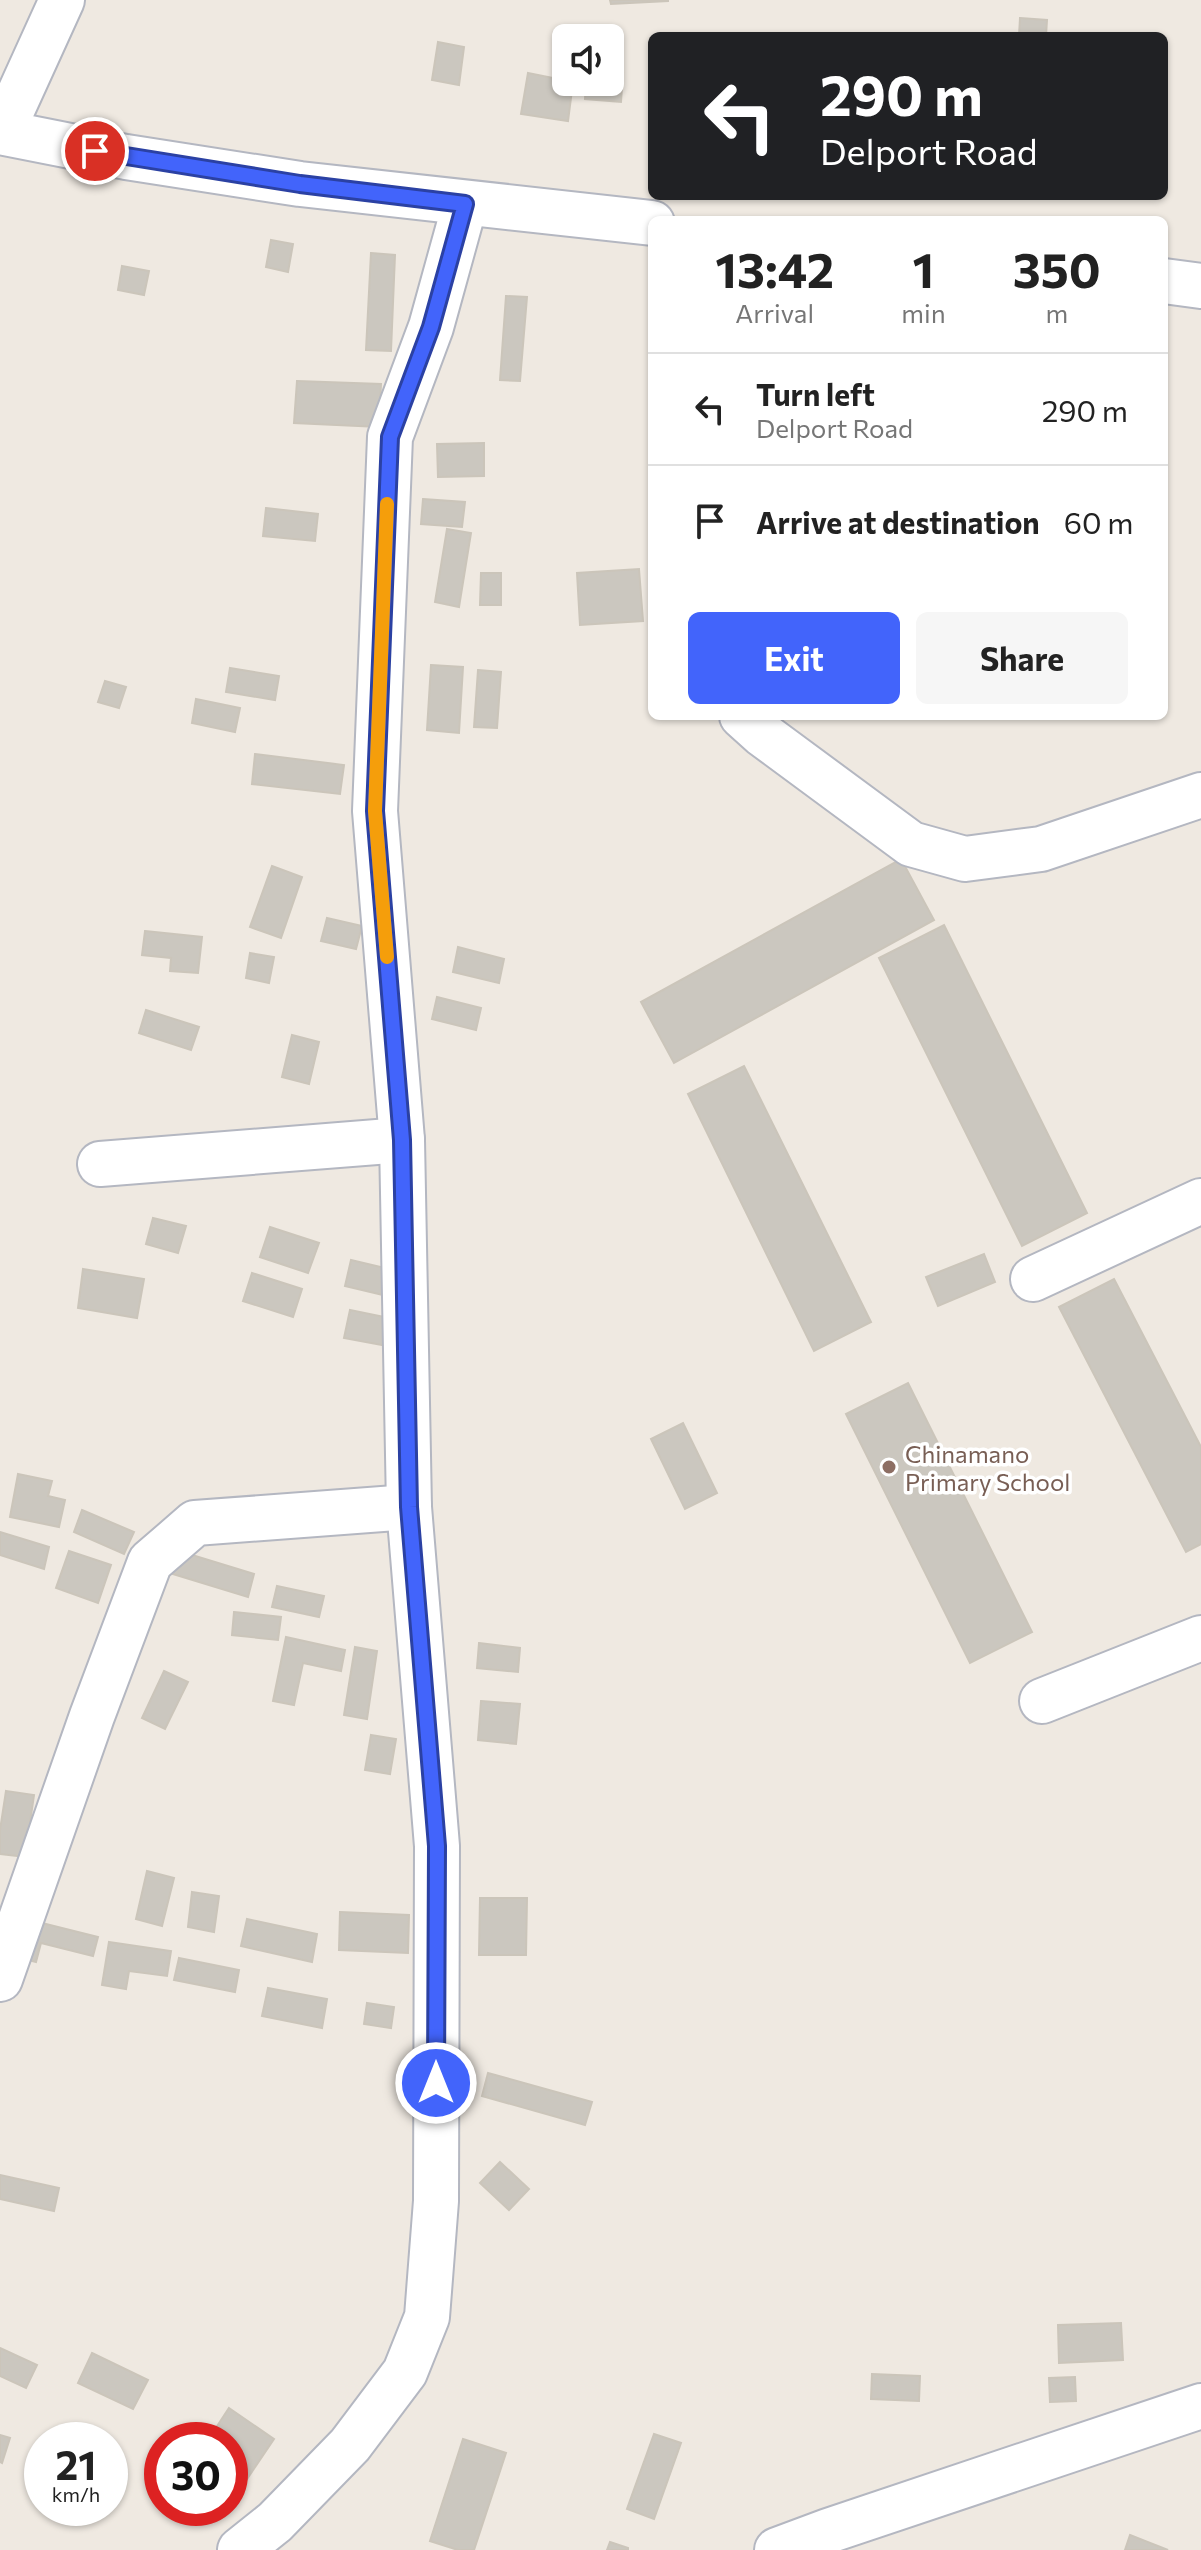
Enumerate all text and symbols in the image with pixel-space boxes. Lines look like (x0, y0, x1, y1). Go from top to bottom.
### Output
map controls (552, 24, 624, 96)
button: sound (552, 24, 624, 96)
text: 290 m (820, 59, 983, 128)
icon: left (688, 64, 792, 168)
pin (61, 117, 129, 185)
text: Delport Road (820, 128, 1038, 172)
icon: arrive (73, 129, 117, 173)
text: 13:42 (715, 239, 834, 298)
text: 1 (913, 239, 934, 298)
text: 350 (1013, 239, 1101, 298)
text: Arrival (735, 297, 814, 328)
text: min (901, 297, 946, 328)
text: m (1045, 297, 1068, 328)
text: Turn left (756, 375, 875, 412)
icon: left (688, 387, 732, 431)
text: 290 m (1042, 391, 1128, 428)
text: Delport Road (756, 412, 913, 443)
icon: arrive (688, 499, 732, 543)
text: Arrive at destination (756, 503, 1040, 540)
text: 60 m (1064, 503, 1133, 540)
button: Exit (688, 612, 900, 704)
button: Share (916, 612, 1128, 704)
place label: Chinamano Primary School (905, 1439, 1070, 1496)
marker: Chinamano Primary School (880, 1458, 898, 1476)
position arrow (394, 2041, 478, 2125)
speed limit sign: 30 (144, 2422, 248, 2526)
text: 21 (56, 2439, 96, 2488)
text: km/h (52, 2482, 100, 2506)

